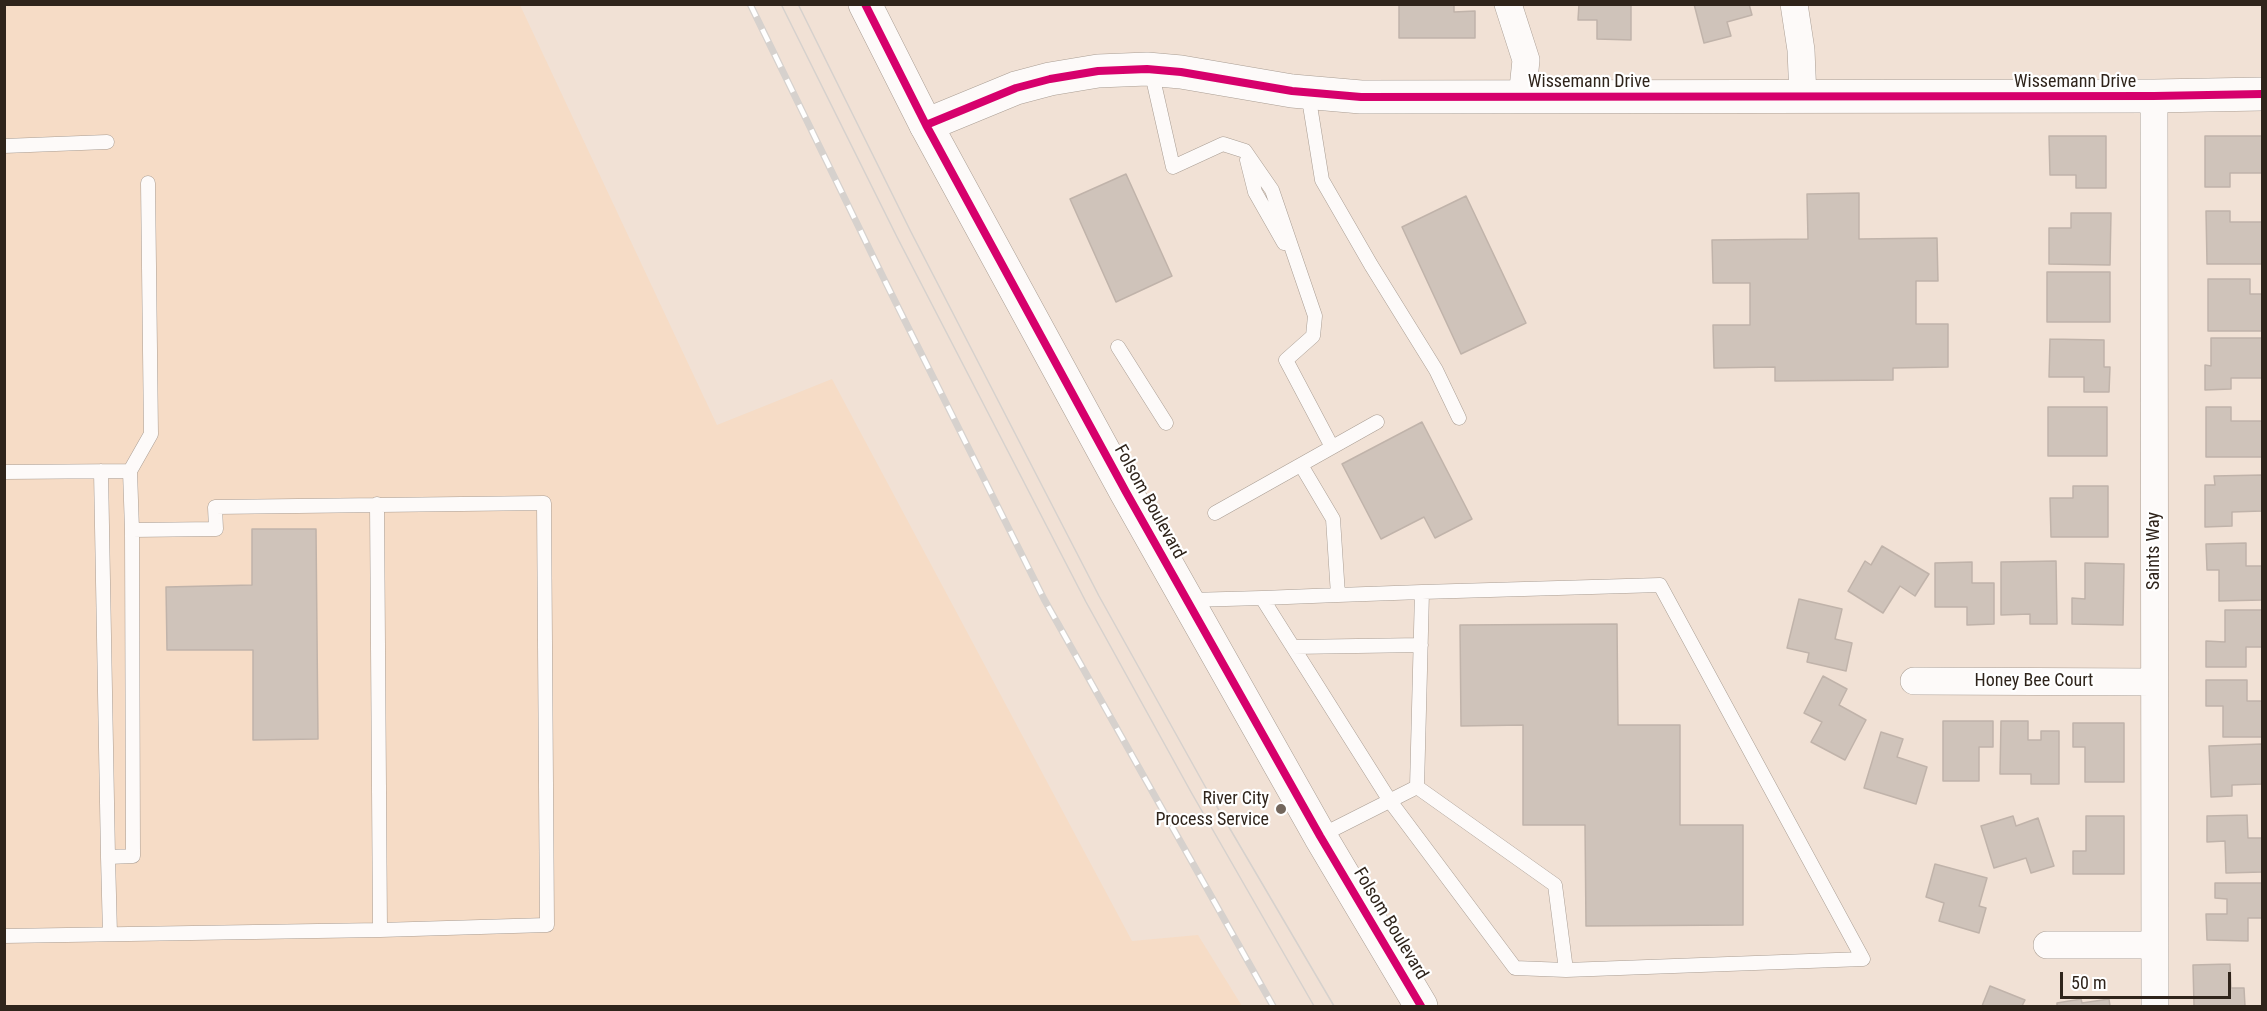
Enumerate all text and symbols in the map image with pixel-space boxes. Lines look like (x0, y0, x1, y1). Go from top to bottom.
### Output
street label: Wissemann Drive (1528, 71, 1650, 93)
street label: Wissemann Drive (2014, 71, 2136, 93)
street label: Folsom Boulevard (1109, 441, 1189, 563)
street label: Saints Way (2143, 512, 2165, 590)
street label: Honey Bee Court (1975, 670, 2093, 692)
place label: River City Process Service (1155, 788, 1269, 830)
marker: River City Process Service (1274, 802, 1288, 816)
street label: Folsom Boulevard (1348, 864, 1432, 984)
scale bar (2063, 960, 2234, 998)
text: 50 m (2071, 972, 2106, 993)

